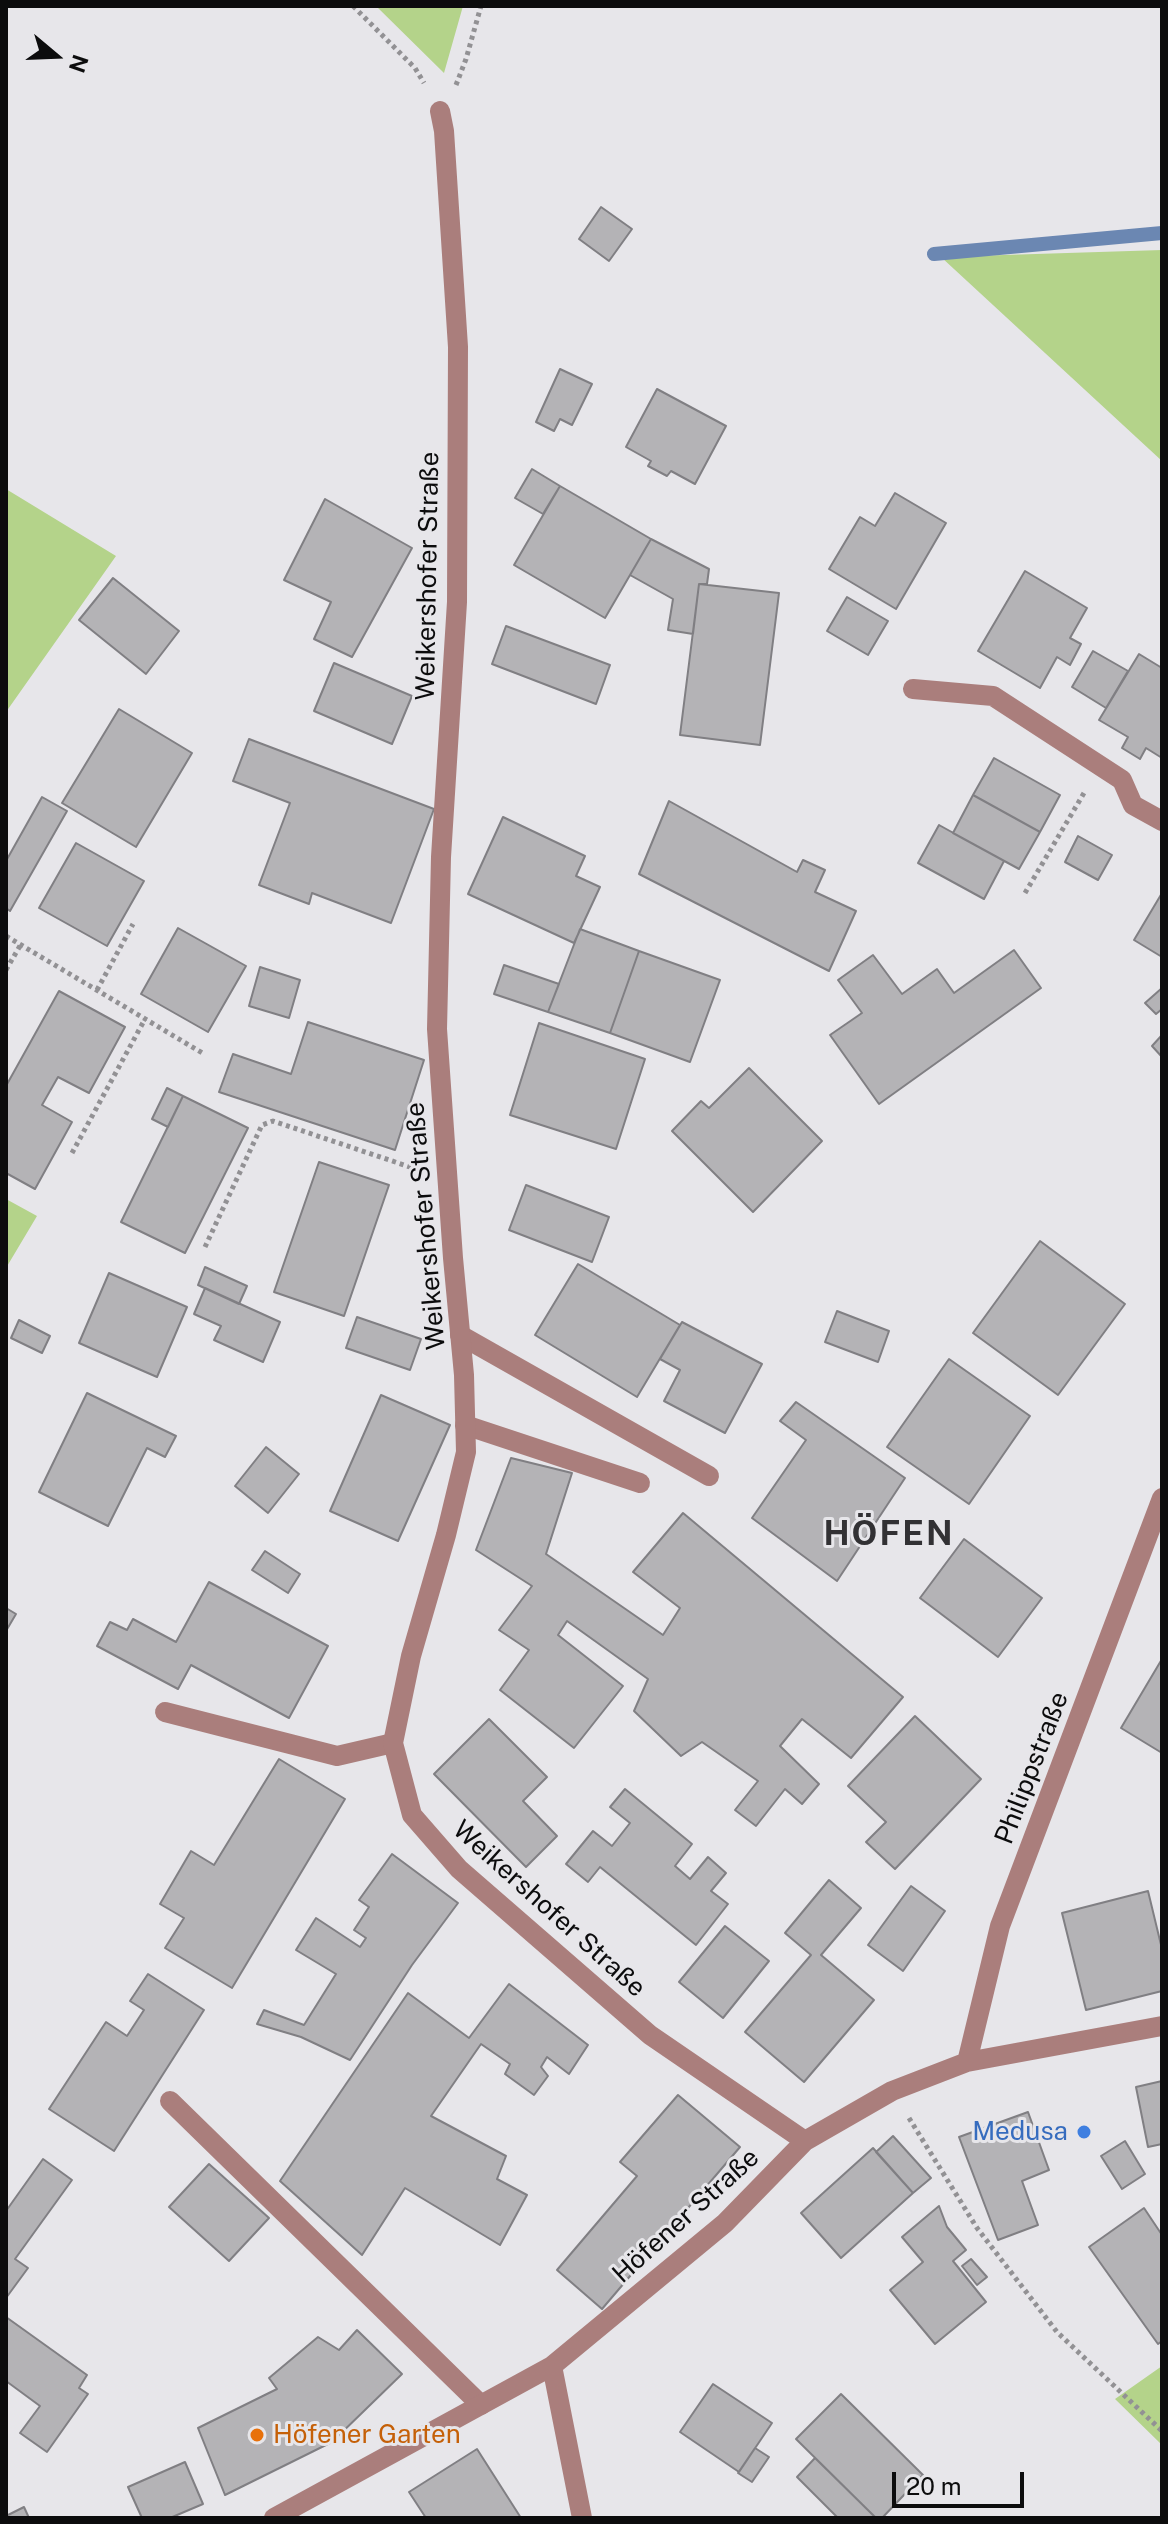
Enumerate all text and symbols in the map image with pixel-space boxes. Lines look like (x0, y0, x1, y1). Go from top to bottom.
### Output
north arrow (16, 16, 96, 96)
text: N (64, 51, 94, 76)
street label: Weikershofer Straße (410, 451, 446, 701)
street label: Weikershofer Straße (400, 1101, 452, 1351)
district label: HÖFEN (823, 1515, 955, 1555)
street label: Philippstraße (989, 1687, 1075, 1849)
street label: Weikershofer Straße (446, 1814, 652, 2004)
place label: Medusa (972, 2116, 1068, 2148)
marker: Medusa (1075, 2123, 1093, 2141)
street label: Höfener Straße (606, 2142, 766, 2290)
place label: Höfener Garten (273, 2419, 461, 2451)
marker: Höfener Garten (248, 2426, 266, 2444)
scale bar (896, 2456, 1028, 2506)
text: 20 m (906, 2472, 962, 2500)

